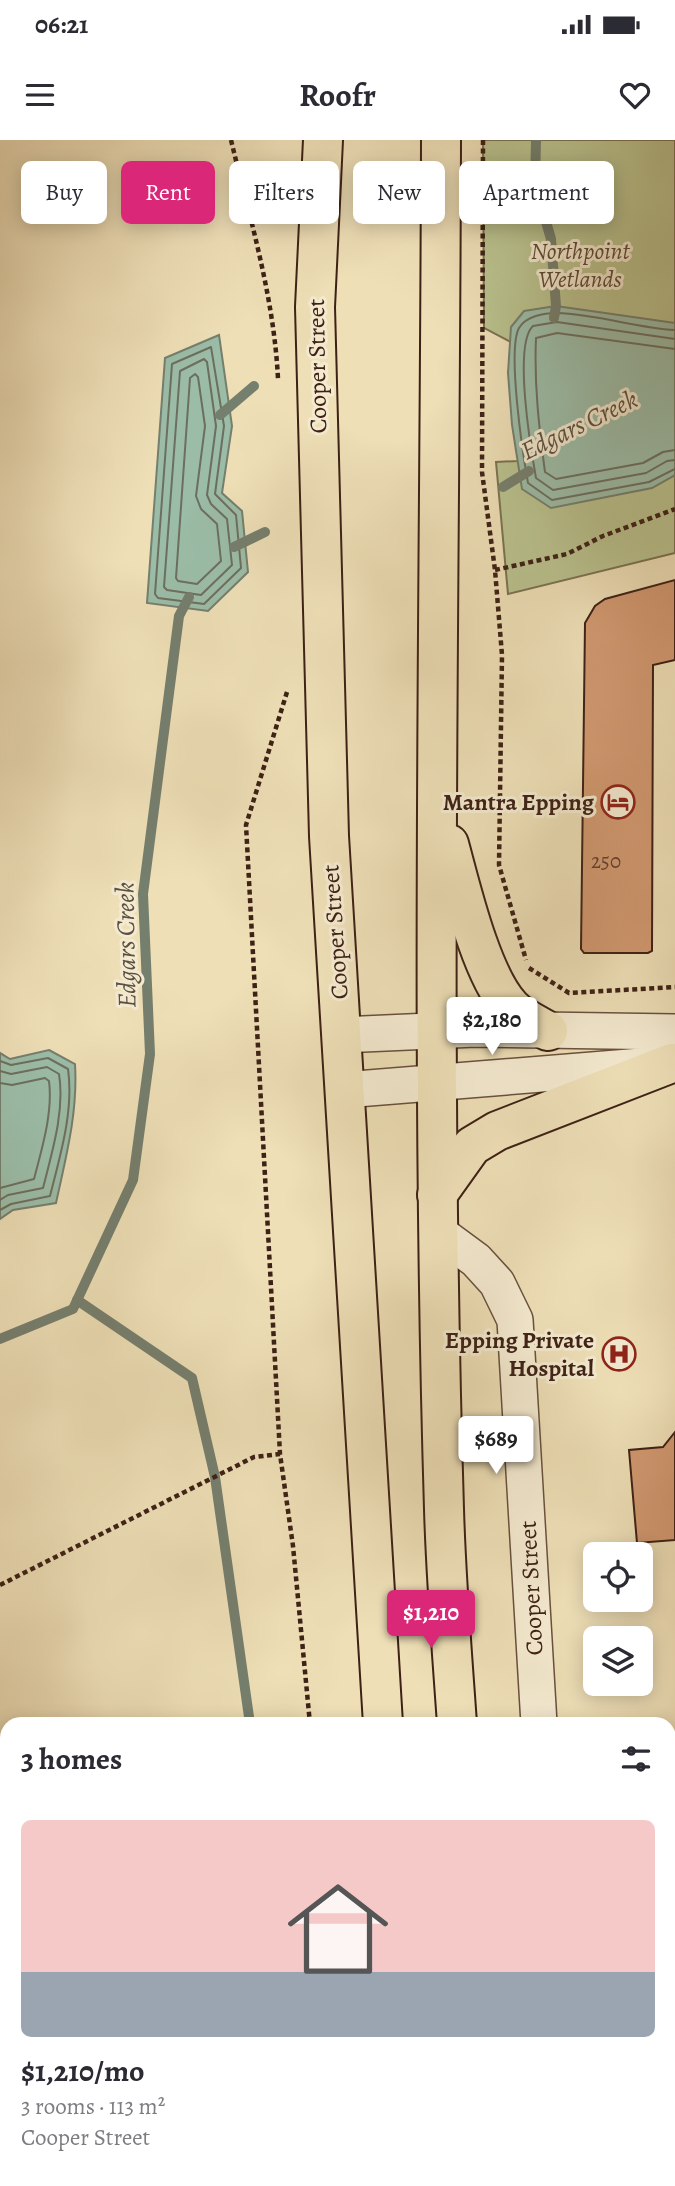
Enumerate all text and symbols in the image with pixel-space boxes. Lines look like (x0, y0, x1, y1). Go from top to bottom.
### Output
text: 06:21 (35, 7, 88, 42)
text: Roofr (299, 73, 376, 117)
icon: menu (21, 76, 59, 114)
icon: heart (616, 76, 654, 114)
chip: Buy (21, 161, 107, 224)
chip: Rent (121, 161, 215, 224)
chip: Filters (229, 161, 339, 224)
chip: New (353, 161, 445, 224)
chip: Apartment (459, 161, 614, 224)
park label: Northpoint Wetlands (531, 235, 630, 295)
street label: Cooper Street (300, 298, 334, 434)
water label: Edgars Creek (515, 382, 643, 468)
hotel icon: Mantra Epping (599, 783, 637, 821)
place label: Mantra Epping (443, 786, 595, 818)
house number: 250 (591, 847, 621, 875)
street label: Cooper Street (314, 864, 356, 1000)
water label: Edgars Creek (107, 882, 145, 1008)
pin: $2,180 (435, 998, 549, 1057)
text: $2,180 (463, 1004, 521, 1035)
place label: Epping Private Hospital (445, 1324, 595, 1384)
hospital icon: Epping Private Hospital (600, 1335, 638, 1373)
pin: $689 (455, 1416, 537, 1476)
text: $689 (474, 1423, 518, 1454)
street label: Cooper Street (511, 1520, 551, 1656)
map controls (583, 1542, 653, 1696)
button: locate (583, 1542, 653, 1612)
pin: $1,210 (374, 1590, 488, 1650)
text: $1,210 (403, 1597, 459, 1628)
button: layers (583, 1626, 653, 1696)
text: 3 homes (21, 1739, 122, 1779)
icon: filters (617, 1740, 655, 1778)
icon: home (275, 1866, 401, 1992)
text: $1,210/mo (21, 2051, 145, 2091)
text: 3 rooms · 113 m² (21, 2091, 165, 2122)
text: Cooper Street (21, 2122, 150, 2153)

